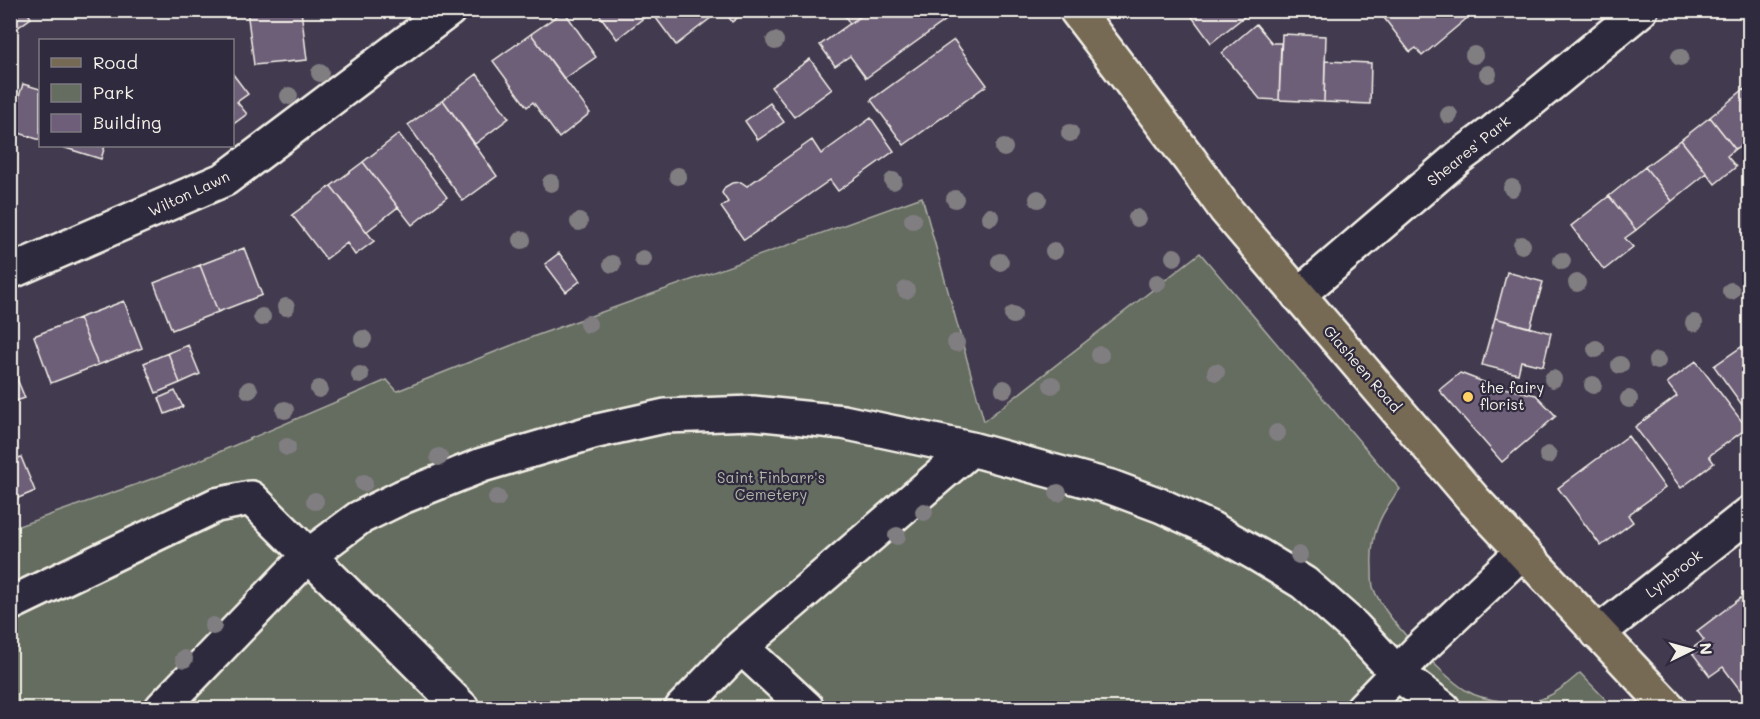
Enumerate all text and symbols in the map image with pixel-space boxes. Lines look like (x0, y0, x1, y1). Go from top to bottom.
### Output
legend (39, 39, 234, 147)
text: Road (93, 50, 138, 74)
text: Park (93, 80, 134, 104)
text: Building (93, 110, 161, 134)
street label: Sheares' Park (1423, 110, 1514, 190)
street label: Wilton Lawn (145, 166, 232, 221)
street label: Glasheen Road (1319, 321, 1406, 416)
place label: the fairy florist (1480, 377, 1544, 414)
marker: the fairy florist (1461, 390, 1475, 404)
park label: Saint Finbarr's Cemetery (717, 467, 825, 504)
street label: Lynbrook (1641, 545, 1706, 602)
north arrow (1661, 620, 1721, 680)
text: N (1695, 642, 1717, 656)

